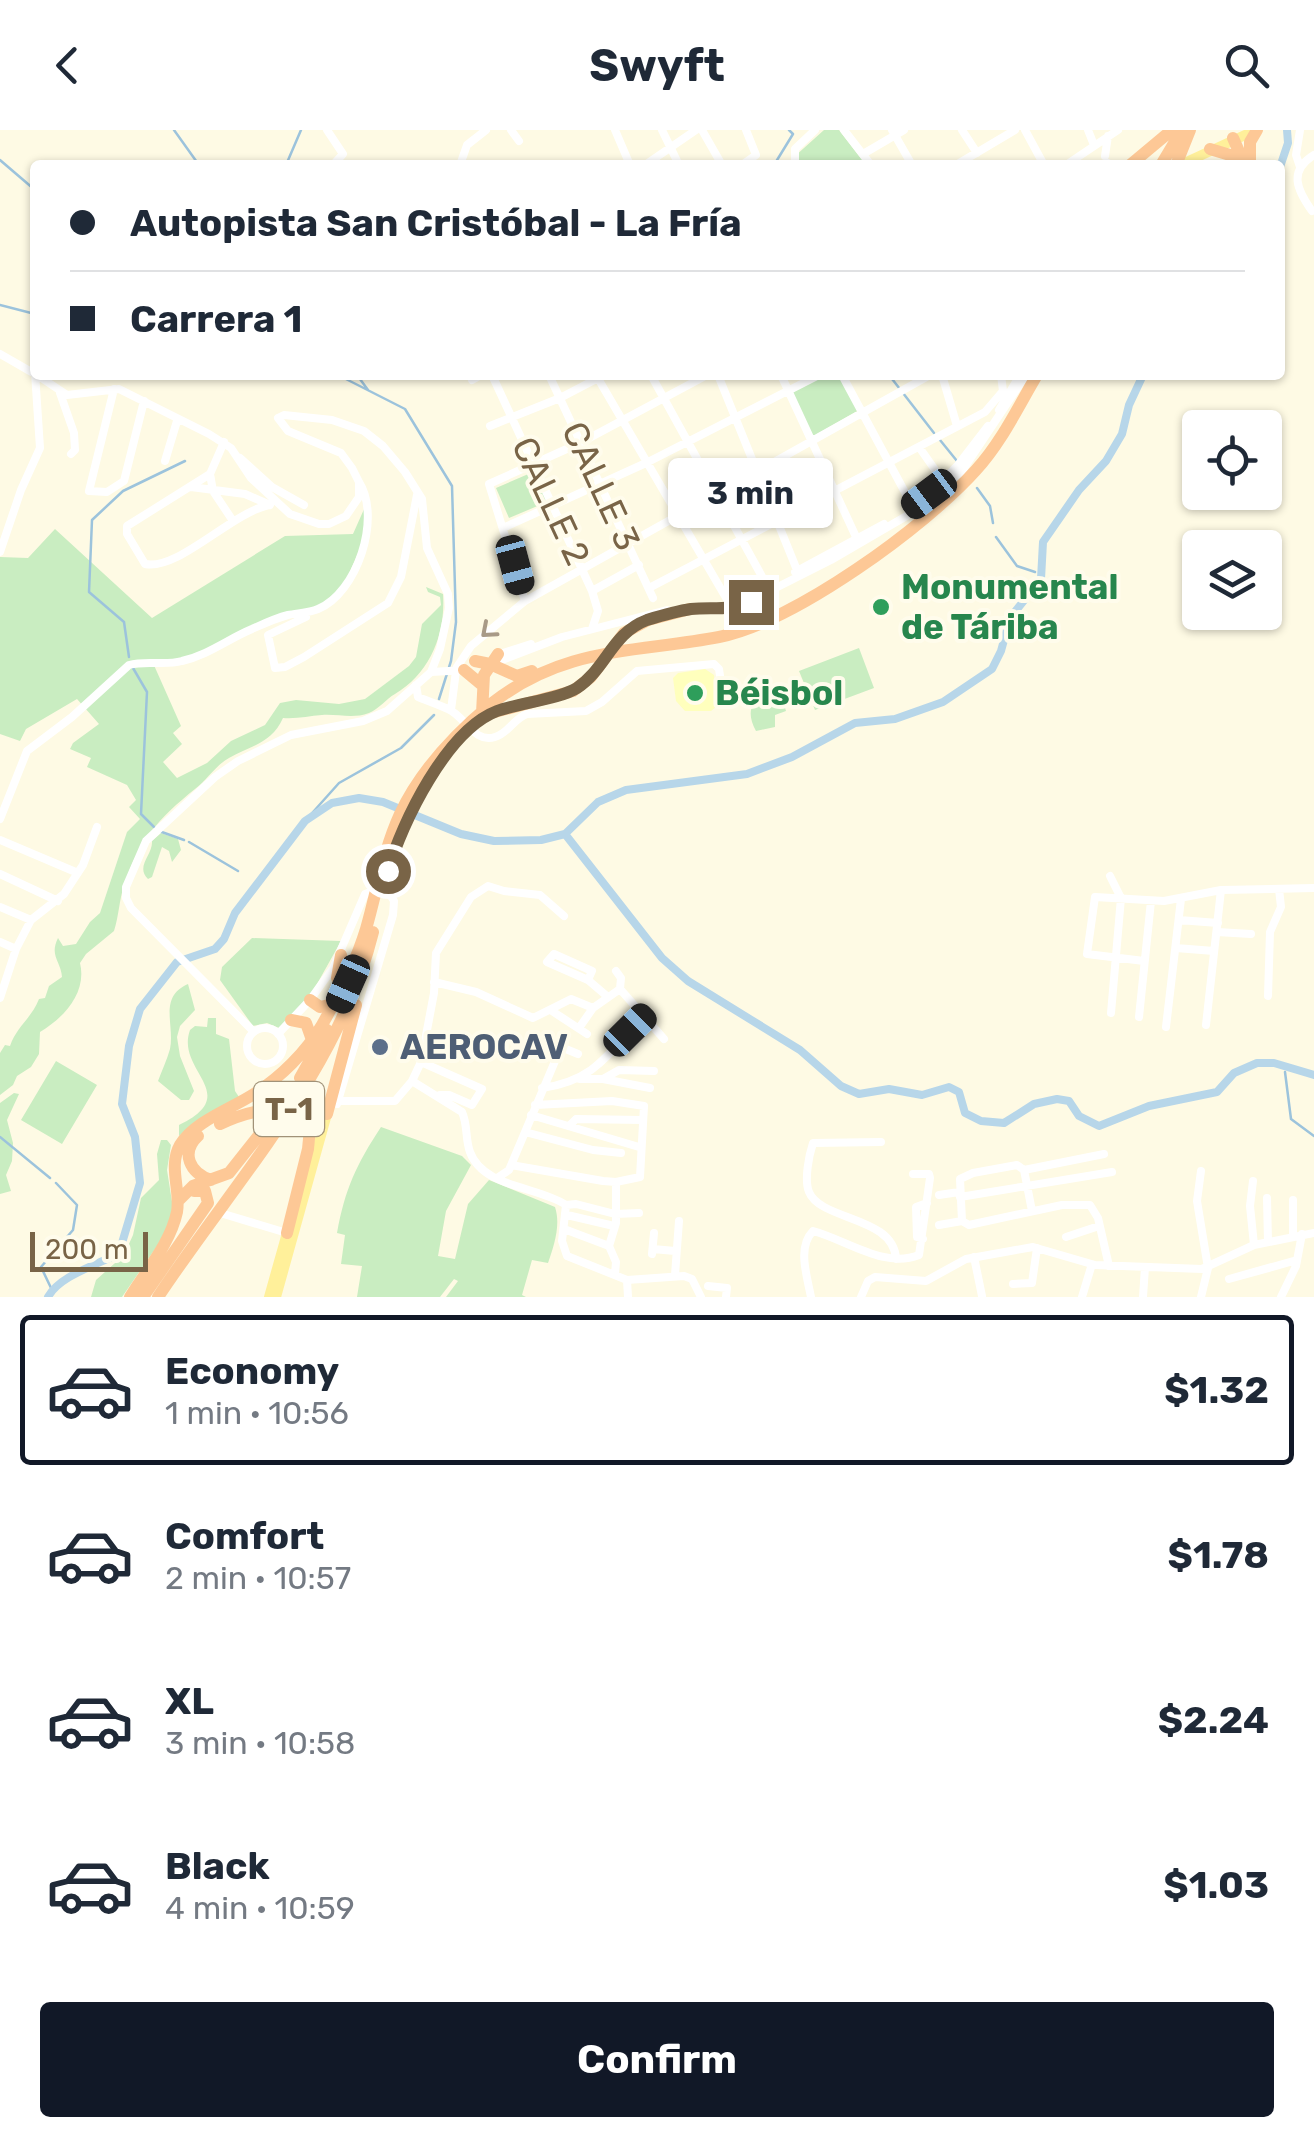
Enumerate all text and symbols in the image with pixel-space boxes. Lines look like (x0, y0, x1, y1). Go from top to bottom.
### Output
icon: back (40, 38, 95, 93)
icon: search (1219, 38, 1274, 93)
text: Swyft (589, 39, 725, 92)
text: Autopista San Cristóbal - La Fría (130, 200, 742, 246)
text: Carrera 1 (130, 296, 302, 342)
map controls (1182, 410, 1282, 630)
button: locate (1182, 410, 1282, 510)
street label: CALLE 3 (553, 415, 649, 557)
street label: CALLE 2 (503, 430, 599, 572)
callout: 3 min (668, 457, 834, 527)
car (896, 464, 962, 524)
text: 3 min (707, 474, 794, 512)
button: layers (1182, 530, 1282, 630)
car (493, 532, 537, 598)
place label: Monumental de Táriba (901, 566, 1118, 648)
route end (729, 580, 774, 625)
marker: Monumental de Táriba (870, 596, 892, 618)
one-way arrow (481, 620, 500, 638)
place label: Béisbol (715, 672, 843, 714)
marker: Béisbol (684, 682, 706, 704)
route start (366, 849, 411, 894)
car (322, 950, 374, 1018)
car (598, 998, 662, 1062)
place label: AEROCAV (400, 1026, 568, 1068)
marker: AEROCAV (369, 1036, 391, 1058)
road number: T-1 (254, 1082, 324, 1136)
scale bar (30, 1227, 148, 1272)
text: 200 m (45, 1233, 129, 1266)
icon: car (45, 1345, 135, 1435)
text: Economy (165, 1348, 339, 1394)
text: $1.32 (1164, 1367, 1269, 1413)
text: 1 min · 10:56 (165, 1394, 349, 1432)
icon: car (45, 1510, 135, 1600)
text: Comfort (165, 1513, 324, 1559)
text: $1.78 (1168, 1532, 1269, 1578)
text: 2 min · 10:57 (165, 1559, 351, 1597)
icon: car (45, 1675, 135, 1765)
text: XL (165, 1678, 214, 1724)
text: $2.24 (1158, 1697, 1269, 1743)
text: 3 min · 10:58 (165, 1724, 355, 1762)
icon: car (45, 1840, 135, 1930)
text: Black (165, 1843, 270, 1889)
text: $1.03 (1163, 1862, 1269, 1908)
text: 4 min · 10:59 (165, 1889, 355, 1927)
button: Confirm (40, 2002, 1274, 2117)

